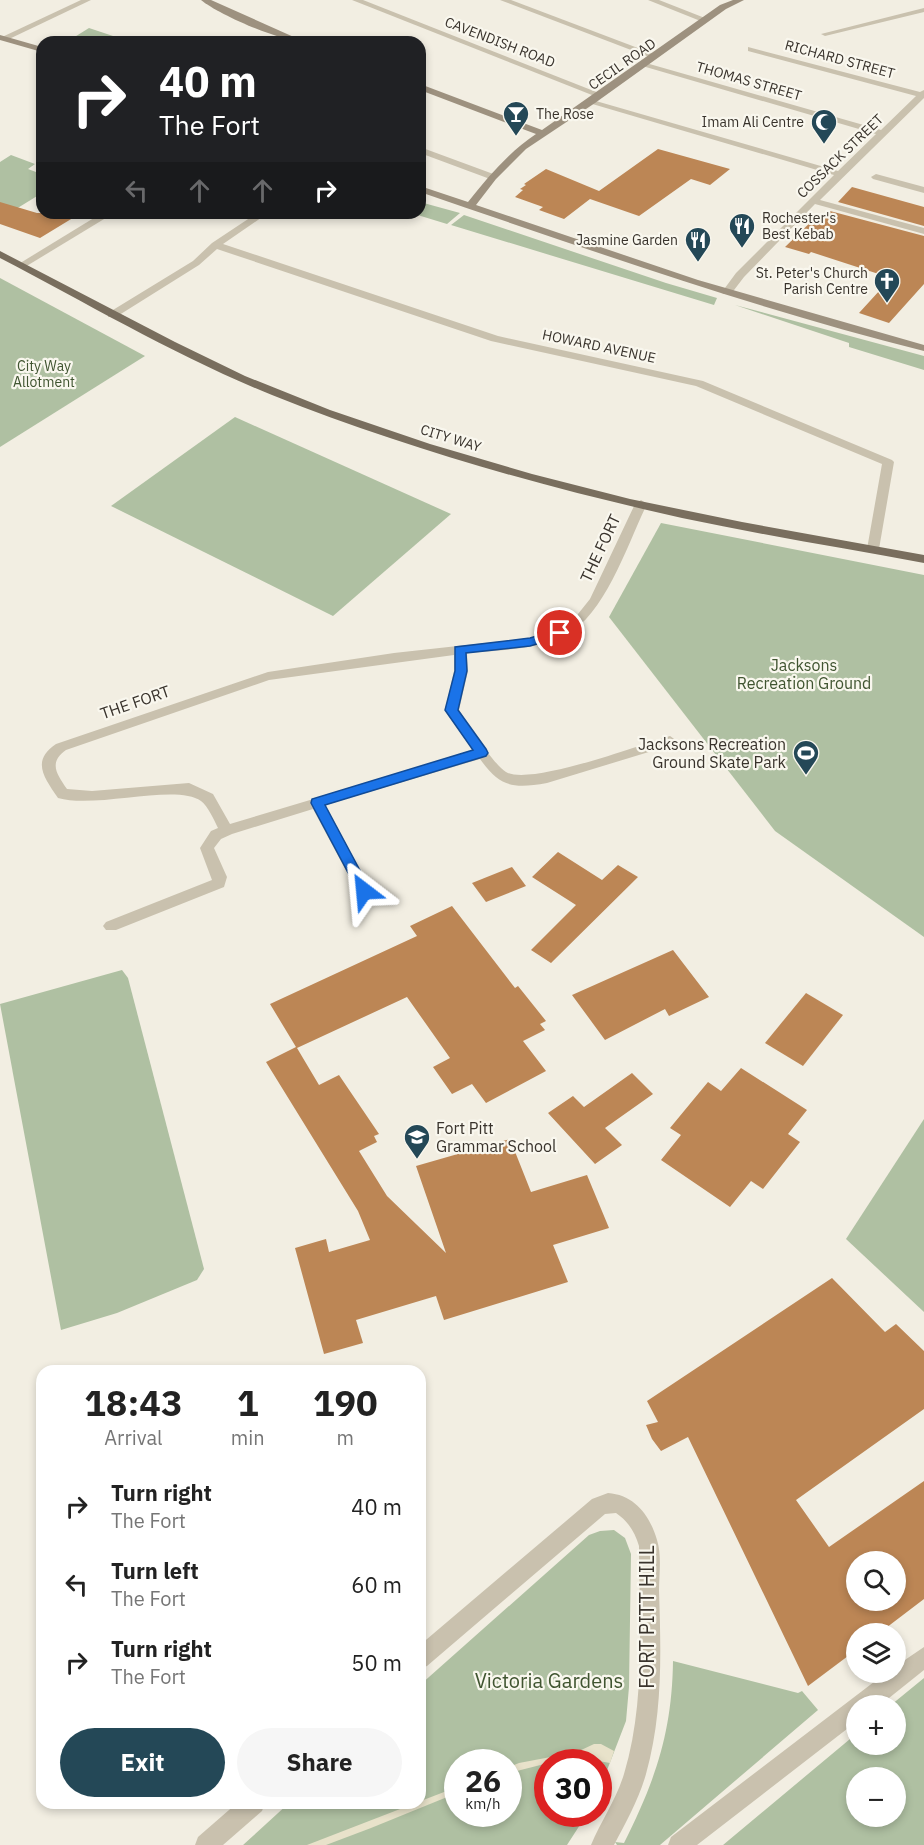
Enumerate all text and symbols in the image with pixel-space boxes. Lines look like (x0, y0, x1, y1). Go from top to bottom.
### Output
street label: CAVENDISH ROAD (442, 13, 558, 71)
street label: CECIL ROAD (585, 34, 659, 94)
street label: RICHARD STREET (783, 36, 897, 82)
text: 40 m (159, 54, 257, 109)
street label: THOMAS STREET (694, 57, 804, 105)
icon: right (60, 60, 138, 138)
bar icon: The Rose (501, 99, 531, 137)
place label: The Rose (536, 105, 594, 123)
text: The Fort (159, 107, 260, 142)
mosque icon: Imam Ali Centre (809, 107, 839, 145)
street label: COSSACK STREET (793, 110, 887, 202)
place label: Imam Ali Centre (702, 113, 804, 131)
icon: left (120, 174, 153, 207)
icon: ahead (183, 174, 216, 207)
icon: ahead (246, 174, 279, 207)
icon: right (309, 174, 342, 207)
place label: Rochester's Best Kebab (762, 209, 836, 243)
restaurant icon: Rochester's Best Kebab (727, 211, 757, 249)
restaurant icon: Jasmine Garden (683, 225, 713, 263)
place label: Jasmine Garden (576, 231, 678, 249)
place label: St. Peter's Church Parish Centre (756, 264, 868, 298)
church icon: St. Peter's Church Parish Centre (872, 266, 902, 304)
street label: HOWARD AVENUE (541, 325, 657, 367)
park label: City Way Allotment (13, 357, 75, 391)
street label: CITY WAY (418, 420, 484, 456)
street label: THE FORT (576, 511, 624, 585)
pin (534, 607, 585, 658)
icon: arrive (543, 616, 576, 649)
park label: Jacksons Recreation Ground (737, 655, 871, 693)
street label: THE FORT (97, 681, 173, 723)
place label: Jacksons Recreation Ground Skate Park (638, 734, 787, 772)
sports icon: Jacksons Recreation Ground Skate Park (791, 738, 821, 776)
position arrow (332, 859, 396, 923)
place label: Fort Pitt Grammar School (436, 1118, 556, 1156)
school or university icon: Fort Pitt Grammar School (402, 1122, 432, 1160)
text: 18:43 (84, 1379, 183, 1426)
text: 1 (237, 1379, 259, 1426)
text: 190 (313, 1379, 378, 1426)
text: Arrival (104, 1424, 163, 1451)
text: min (231, 1424, 265, 1451)
text: m (337, 1424, 354, 1451)
text: Turn right (111, 1478, 212, 1507)
icon: right (60, 1490, 93, 1523)
text: 40 m (351, 1492, 402, 1521)
text: The Fort (111, 1507, 186, 1534)
street label: FORT PITT HILL (633, 1545, 660, 1689)
map controls (846, 1551, 906, 1827)
button: search (846, 1551, 906, 1611)
text: Turn left (111, 1556, 199, 1585)
icon: left (60, 1568, 93, 1601)
text: 60 m (351, 1570, 402, 1599)
text: The Fort (111, 1585, 186, 1612)
button: layers (846, 1623, 906, 1683)
text: Turn right (111, 1634, 212, 1663)
icon: right (60, 1646, 93, 1679)
text: 50 m (351, 1648, 402, 1677)
text: The Fort (111, 1663, 186, 1690)
park label: Victoria Gardens (475, 1667, 623, 1694)
button: + (846, 1695, 906, 1755)
button: Exit (60, 1728, 225, 1797)
button: Share (237, 1728, 402, 1797)
speed limit sign: 30 (534, 1749, 612, 1827)
text: 26 (465, 1761, 501, 1800)
button: − (846, 1767, 906, 1827)
text: km/h (465, 1794, 501, 1813)

